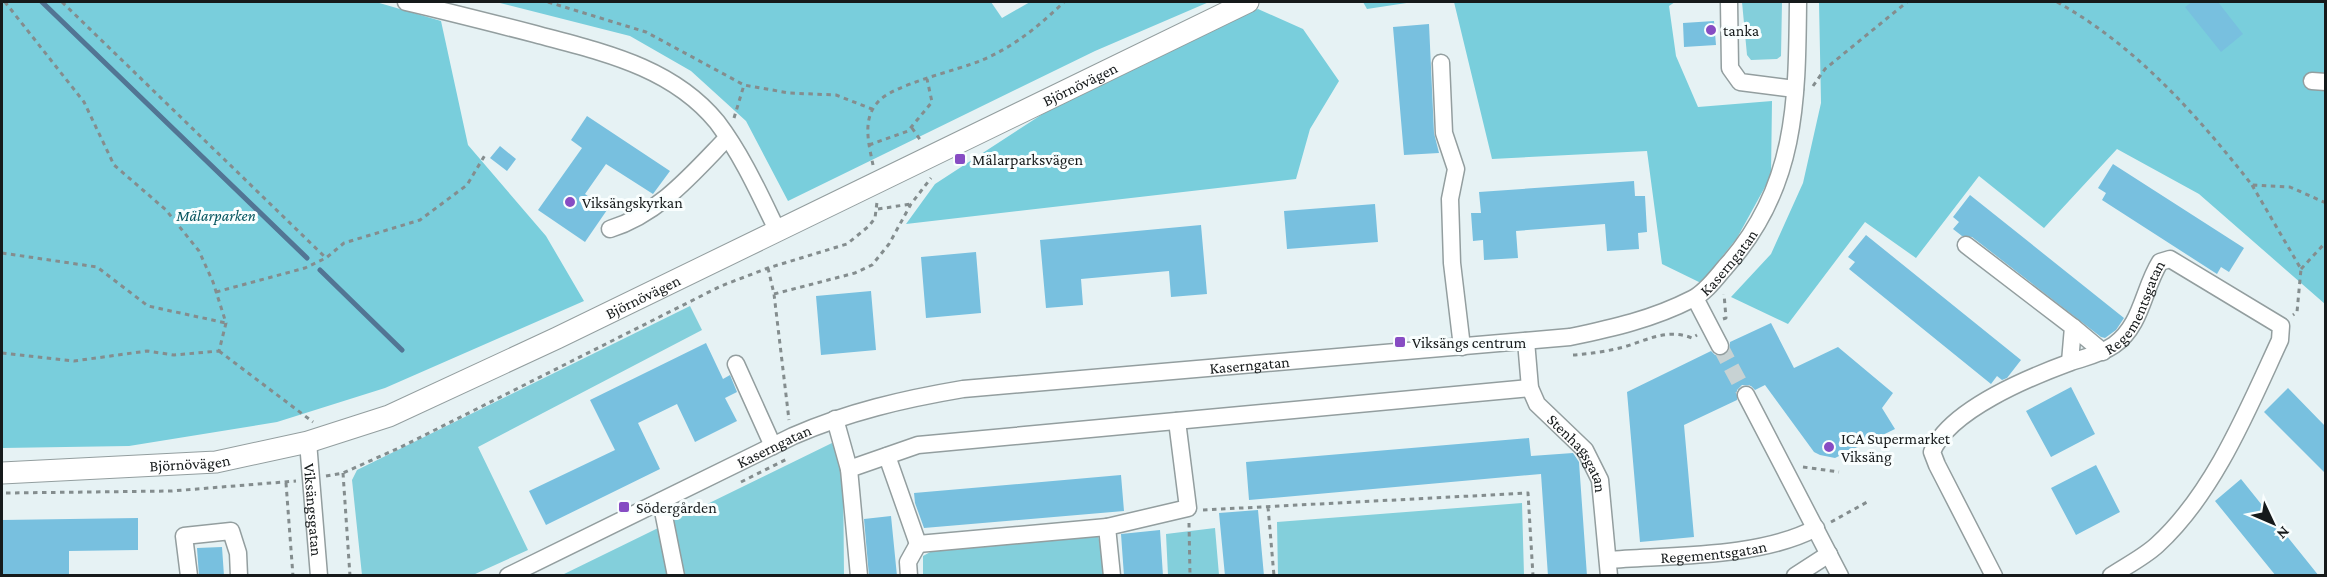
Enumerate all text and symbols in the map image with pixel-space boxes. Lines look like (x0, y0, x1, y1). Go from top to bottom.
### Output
place label: tanka (1723, 22, 1760, 39)
marker: tanka (1704, 23, 1718, 37)
street label: Björnövägen (1040, 58, 1120, 109)
place label: Mälarparksvägen (972, 151, 1083, 169)
marker: Mälarparksvägen (953, 152, 967, 166)
place label: Viksängskyrkan (582, 194, 683, 212)
marker: Viksängskyrkan (563, 195, 577, 209)
park label: Mälarparken (175, 207, 256, 225)
street label: Kaserngatan (1696, 226, 1761, 299)
street label: Regementsgatan (2101, 257, 2168, 357)
street label: Björnövägen (603, 271, 683, 322)
place label: Viksängs centrum (1412, 334, 1527, 352)
marker: Viksängs centrum (1393, 335, 1407, 349)
street label: Kaserngatan (1209, 353, 1291, 376)
street label: Stenhagsgatan (1544, 410, 1610, 494)
street label: Kaserngatan (734, 421, 814, 471)
place label: ICA Supermarket Viksäng (1841, 430, 1951, 466)
marker: ICA Supermarket Viksäng (1822, 440, 1836, 454)
street label: Björnövägen (149, 451, 232, 475)
street label: Viksängsgatan (301, 463, 326, 557)
north arrow (2243, 493, 2303, 553)
place label: Södergården (636, 499, 717, 517)
marker: Södergården (617, 500, 631, 514)
text: N (2273, 523, 2293, 543)
street label: Regementsgatan (1660, 537, 1769, 566)

